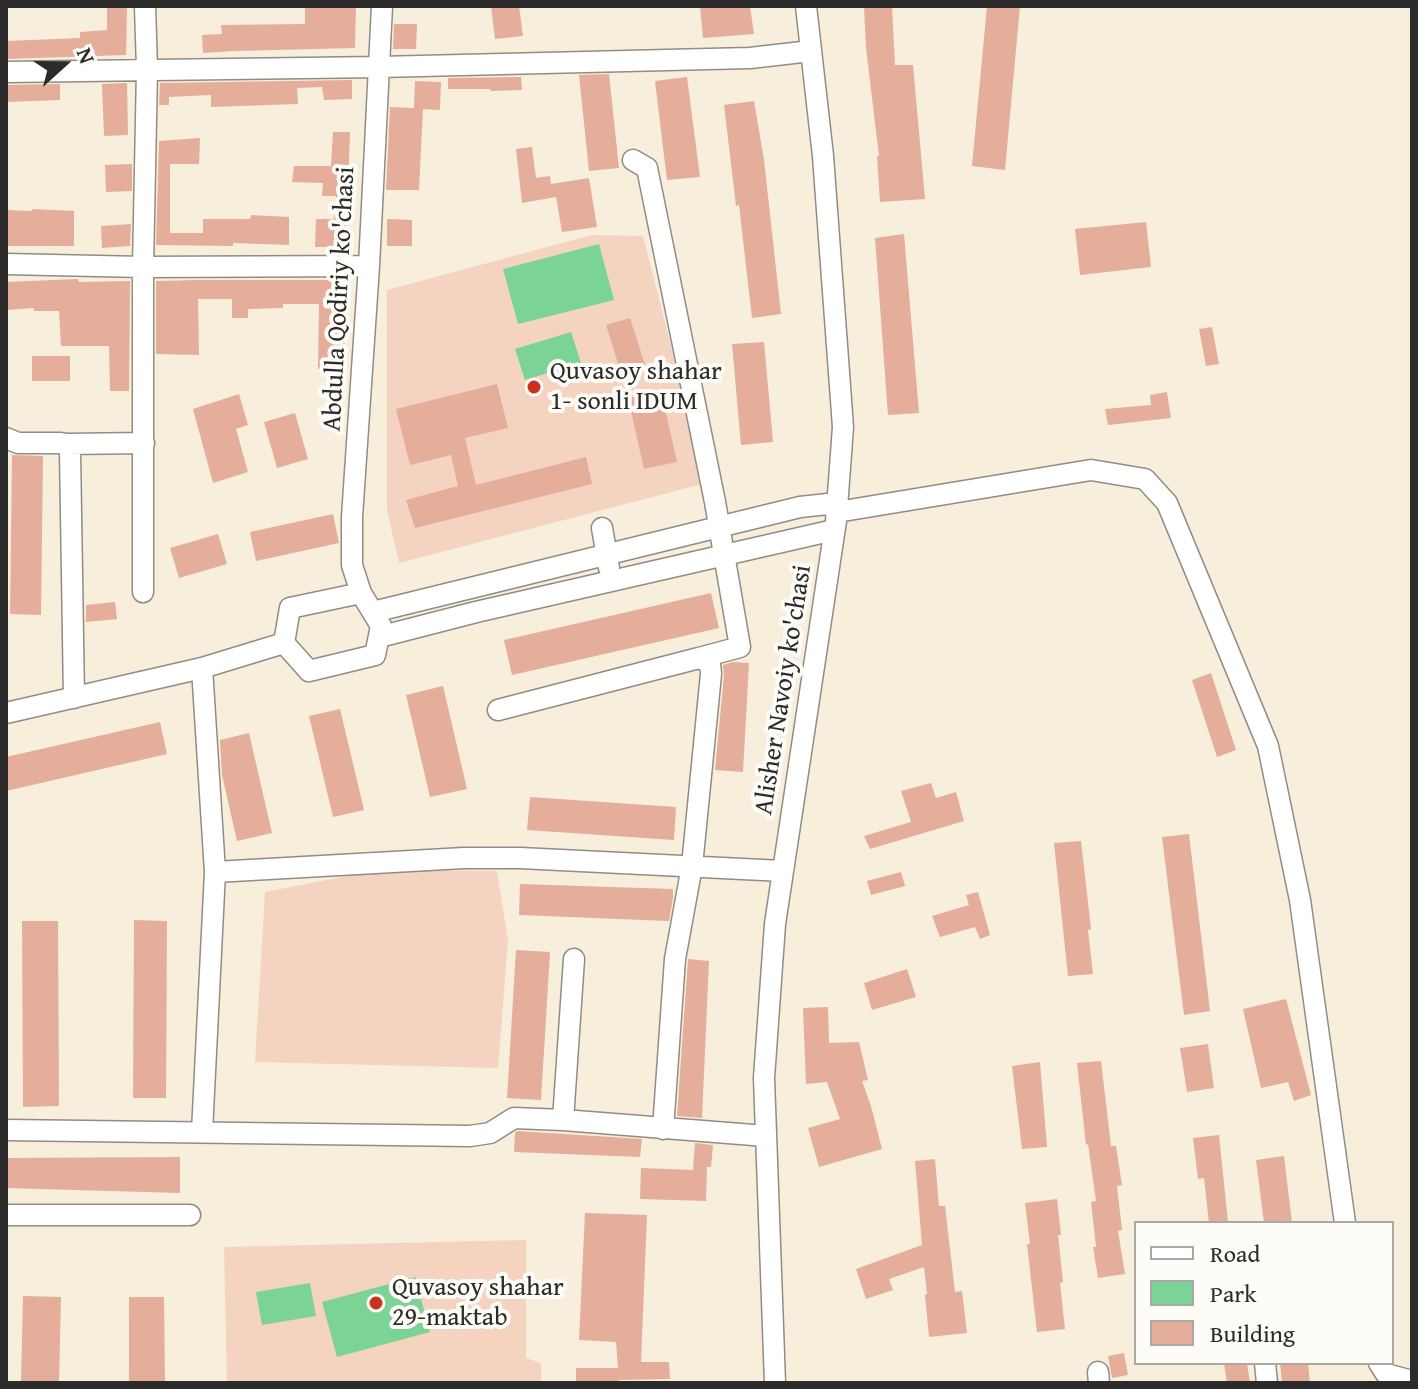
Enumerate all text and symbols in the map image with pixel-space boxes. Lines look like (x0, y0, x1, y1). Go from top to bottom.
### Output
north arrow (24, 24, 104, 104)
text: N (69, 43, 104, 68)
street label: Abdulla Qodiriy ko'chasi (317, 166, 363, 432)
place label: Quvasoy shahar 1- sonli IDUM (550, 356, 722, 418)
marker: Quvasoy shahar 1- sonli IDUM (525, 378, 543, 396)
street label: Alisher Navoiy ko'chasi (749, 563, 819, 817)
legend (1134, 1221, 1394, 1365)
text: Road (1210, 1236, 1260, 1271)
place label: Quvasoy shahar 29-maktab (392, 1272, 564, 1334)
text: Park (1210, 1276, 1256, 1311)
marker: Quvasoy shahar 29-maktab (367, 1294, 385, 1312)
text: Building (1210, 1316, 1295, 1351)

